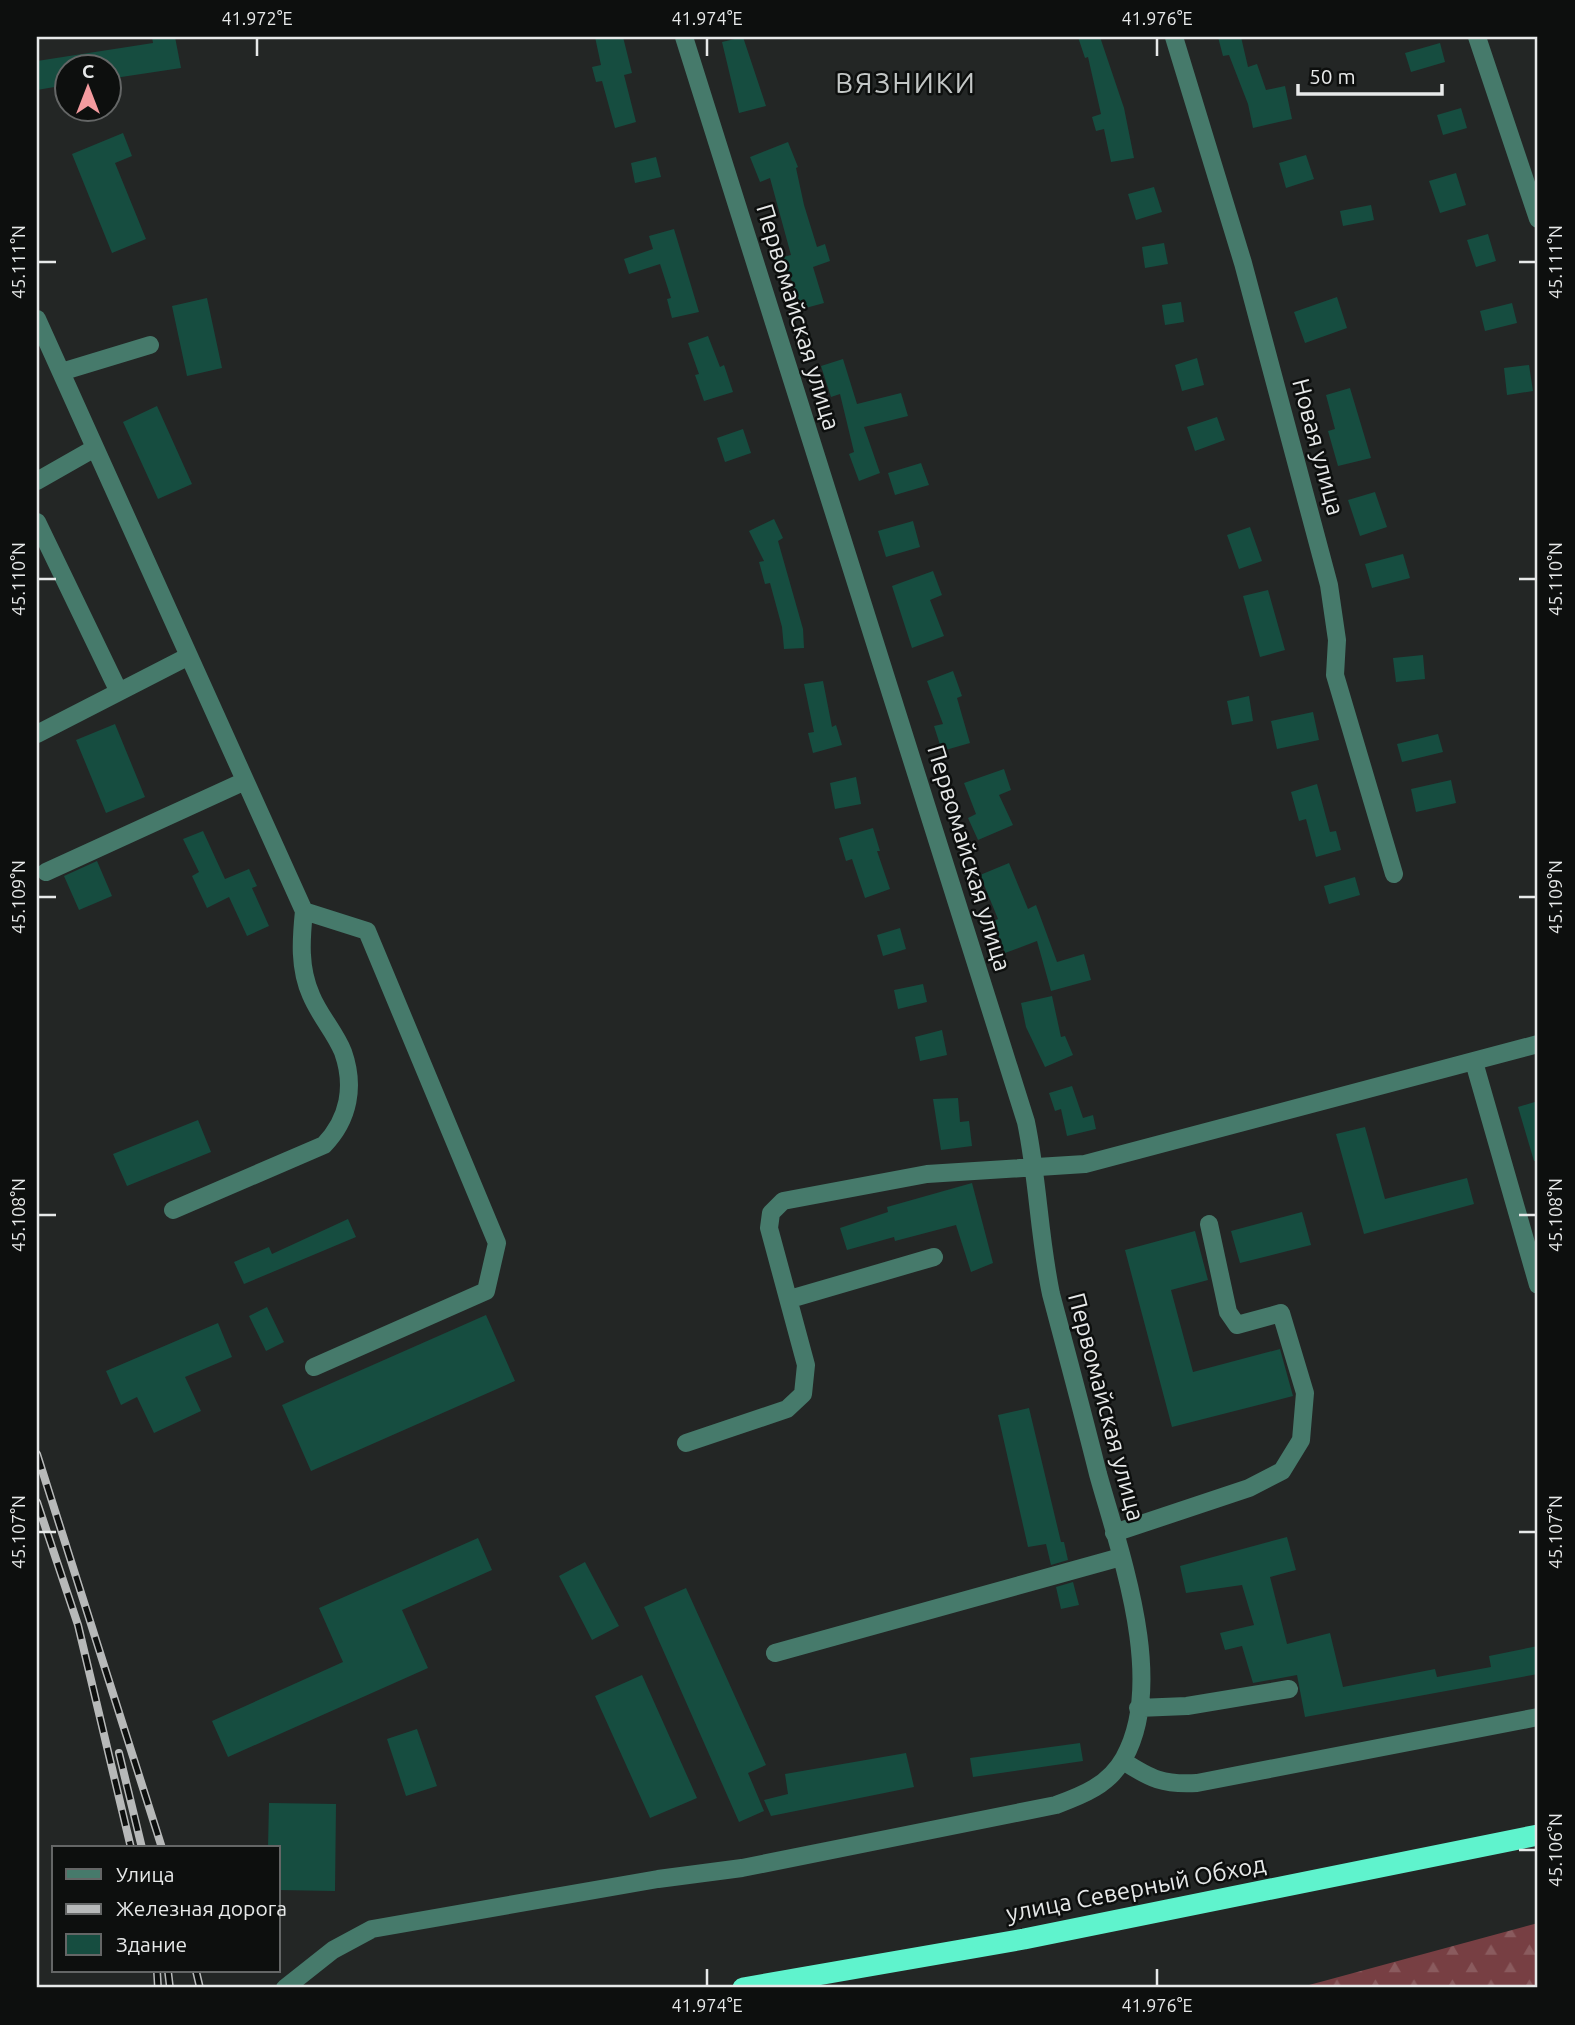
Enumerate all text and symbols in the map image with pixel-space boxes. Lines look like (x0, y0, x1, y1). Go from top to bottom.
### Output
text: 41.972°E (221, 8, 293, 28)
text: 41.974°E (671, 8, 743, 28)
text: 41.976°E (1121, 8, 1193, 28)
north arrow (52, 52, 122, 122)
scale bar (1298, 52, 1442, 96)
text: С (82, 60, 94, 82)
text: 50 m (1309, 64, 1356, 88)
district label: ВЯЗНИКИ (835, 67, 977, 98)
street label: Первомайская улица (751, 201, 846, 433)
text: 45.111°N (8, 225, 28, 299)
text: 45.111°N (1545, 225, 1565, 299)
street label: Новая улица (1287, 376, 1350, 518)
text: 45.110°N (8, 542, 28, 616)
text: 45.110°N (1545, 542, 1565, 616)
street label: Первомайская улица (922, 742, 1017, 974)
text: 45.109°N (8, 860, 28, 934)
text: 45.109°N (1545, 860, 1565, 934)
text: 45.108°N (8, 1178, 28, 1252)
text: 45.108°N (1545, 1178, 1565, 1252)
street label: Первомайская улица (1063, 1290, 1150, 1524)
text: 45.107°N (8, 1495, 28, 1569)
text: 45.107°N (1545, 1495, 1565, 1569)
text: 45.106°N (1545, 1813, 1565, 1887)
legend (52, 1846, 280, 1972)
street label: улица Северный Обход (1004, 1850, 1268, 1927)
text: Улица (116, 1862, 174, 1886)
text: Железная дорога (116, 1896, 287, 1920)
text: Здание (116, 1932, 187, 1956)
text: 41.974°E (671, 1995, 743, 2015)
text: 41.976°E (1121, 1995, 1193, 2015)

